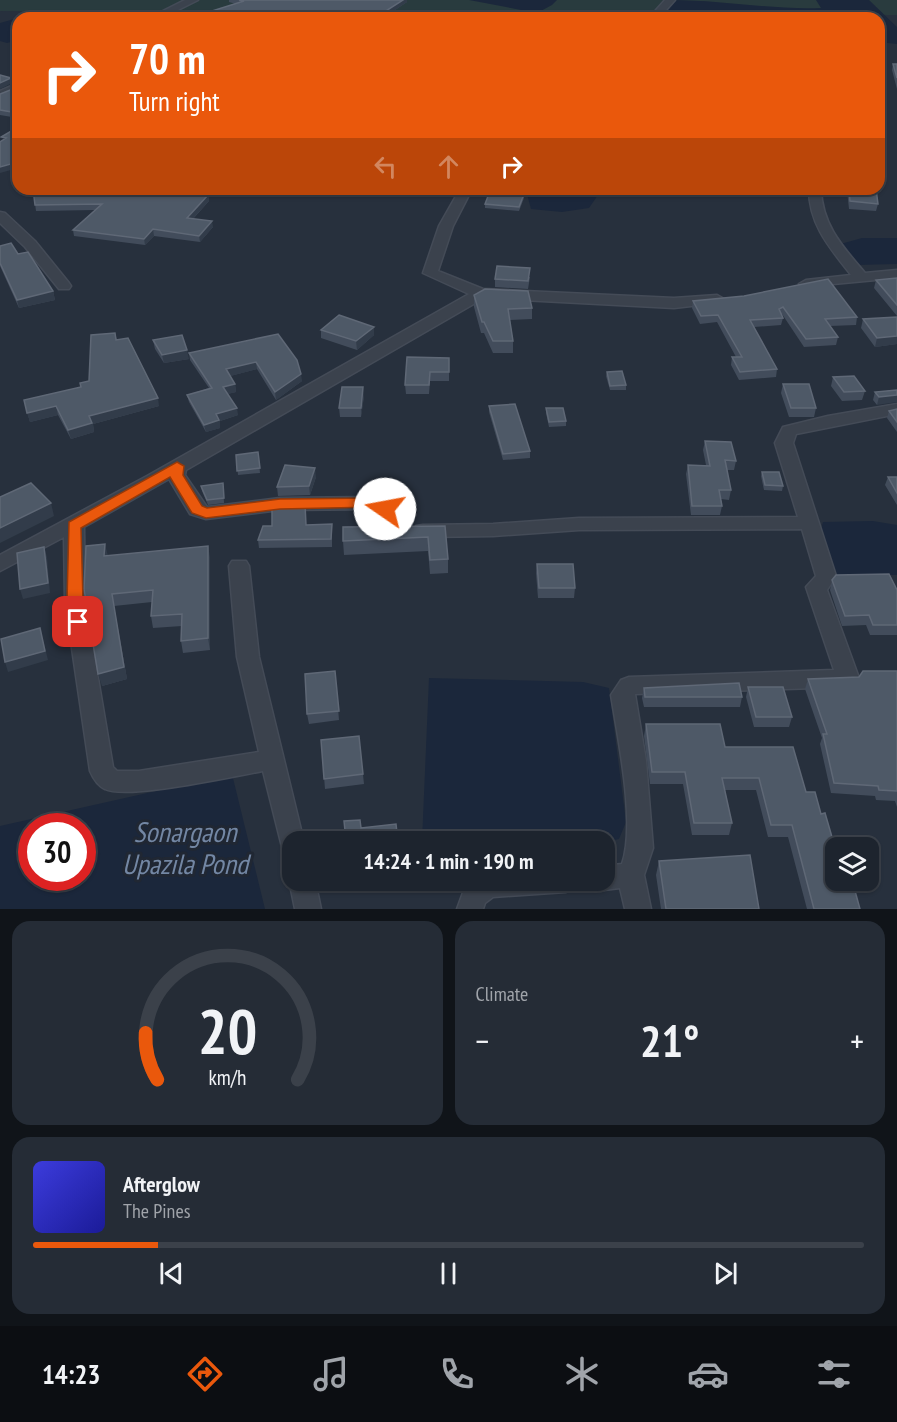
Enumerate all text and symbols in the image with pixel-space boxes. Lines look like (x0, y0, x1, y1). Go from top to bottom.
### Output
text: 70 m (129, 31, 206, 86)
icon: right (30, 36, 108, 114)
text: Turn right (129, 84, 220, 118)
icon: left (369, 150, 402, 183)
icon: ahead (432, 150, 465, 183)
icon: right (495, 150, 528, 183)
position arrow (353, 477, 417, 541)
pin (52, 596, 103, 647)
icon: arrive (61, 605, 94, 638)
speed limit sign: 30 (18, 813, 96, 891)
water label: Sonargaon Upazila Pond (122, 813, 252, 882)
map controls (825, 837, 879, 891)
button: layers (825, 837, 879, 891)
text: 14:24 · 1 min · 190 m (363, 847, 534, 875)
text: Climate (476, 981, 528, 1007)
text: 20 (197, 990, 257, 1071)
text: 21° (640, 1011, 699, 1069)
text: − (476, 1019, 489, 1062)
text: + (850, 1019, 864, 1062)
text: km/h (208, 1063, 246, 1091)
text: Afterglow (123, 1170, 200, 1198)
text: The Pines (123, 1198, 190, 1224)
icon: previous (155, 1257, 188, 1290)
icon: pause (432, 1257, 465, 1290)
icon: next (709, 1257, 742, 1290)
icon: directions (184, 1353, 226, 1395)
icon: music (310, 1353, 352, 1395)
icon: phone (436, 1353, 478, 1395)
icon: climate (561, 1353, 603, 1395)
icon: car (687, 1353, 729, 1395)
icon: filters (813, 1353, 855, 1395)
text: 14:23 (42, 1357, 100, 1391)

